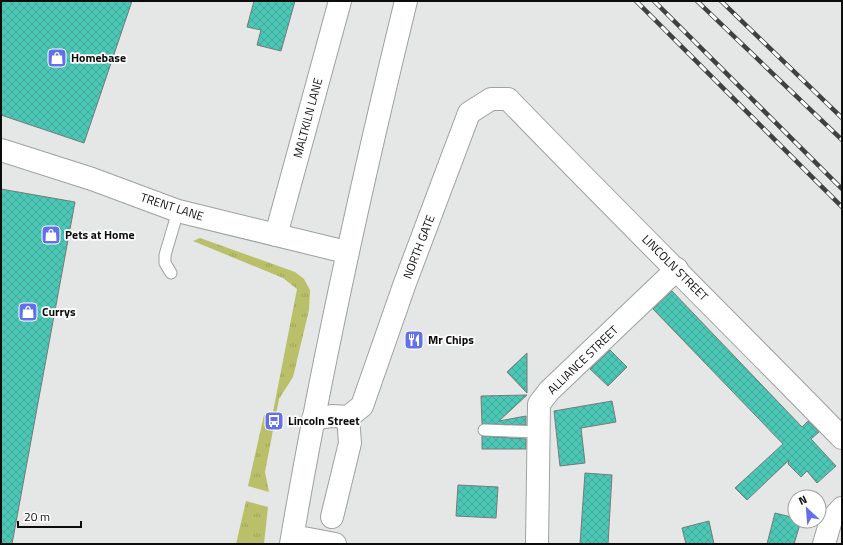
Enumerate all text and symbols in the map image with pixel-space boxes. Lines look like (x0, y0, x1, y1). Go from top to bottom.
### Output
shop icon: Homebase (46, 47, 68, 69)
place label: Homebase (71, 48, 126, 67)
street label: MALTKILN LANE (288, 75, 327, 160)
street label: TRENT LANE (138, 187, 206, 226)
street label: NORTH GATE (398, 212, 440, 282)
shop icon: Pets at Home (40, 224, 62, 246)
place label: Pets at Home (65, 225, 135, 244)
street label: LINCOLN STREET (638, 230, 713, 306)
shop icon: Currys (17, 301, 39, 323)
place label: Currys (42, 302, 76, 321)
street label: ALLIANCE STREET (543, 320, 623, 399)
restaurant icon: Mr Chips (403, 329, 425, 351)
place label: Mr Chips (428, 330, 474, 349)
bus stop icon: Lincoln Street (263, 410, 285, 432)
place label: Lincoln Street (288, 411, 360, 430)
north arrow (787, 489, 827, 529)
text: N (796, 491, 810, 509)
scale bar (18, 503, 81, 529)
text: 20 m (24, 507, 50, 526)

